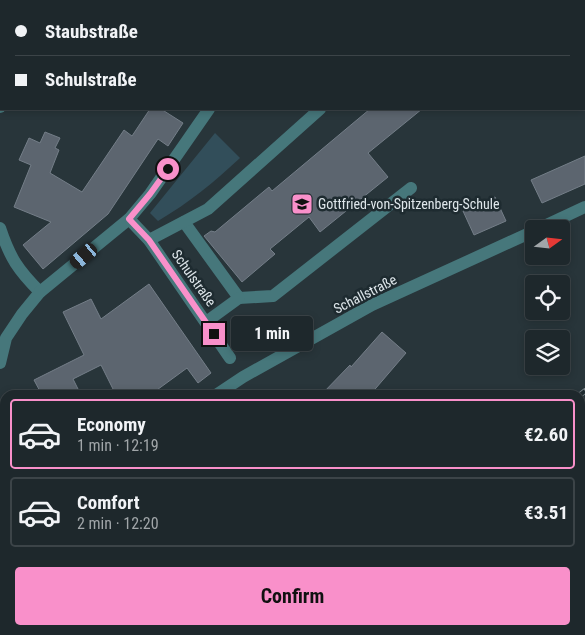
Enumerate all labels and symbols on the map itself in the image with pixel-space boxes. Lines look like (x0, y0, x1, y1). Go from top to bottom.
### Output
route start (157, 158, 179, 180)
school or university icon: Gottfried-von-Spitzenberg-Schule (290, 192, 314, 216)
place label: Gottfried-von-Spitzenberg-Schule (318, 196, 500, 212)
north arrow (525, 220, 570, 265)
car (67, 241, 100, 271)
street label: Schulstraße (169, 247, 220, 310)
street label: Schallstraße (331, 271, 400, 317)
callout: 1 min (232, 316, 314, 352)
route end (203, 323, 225, 345)

